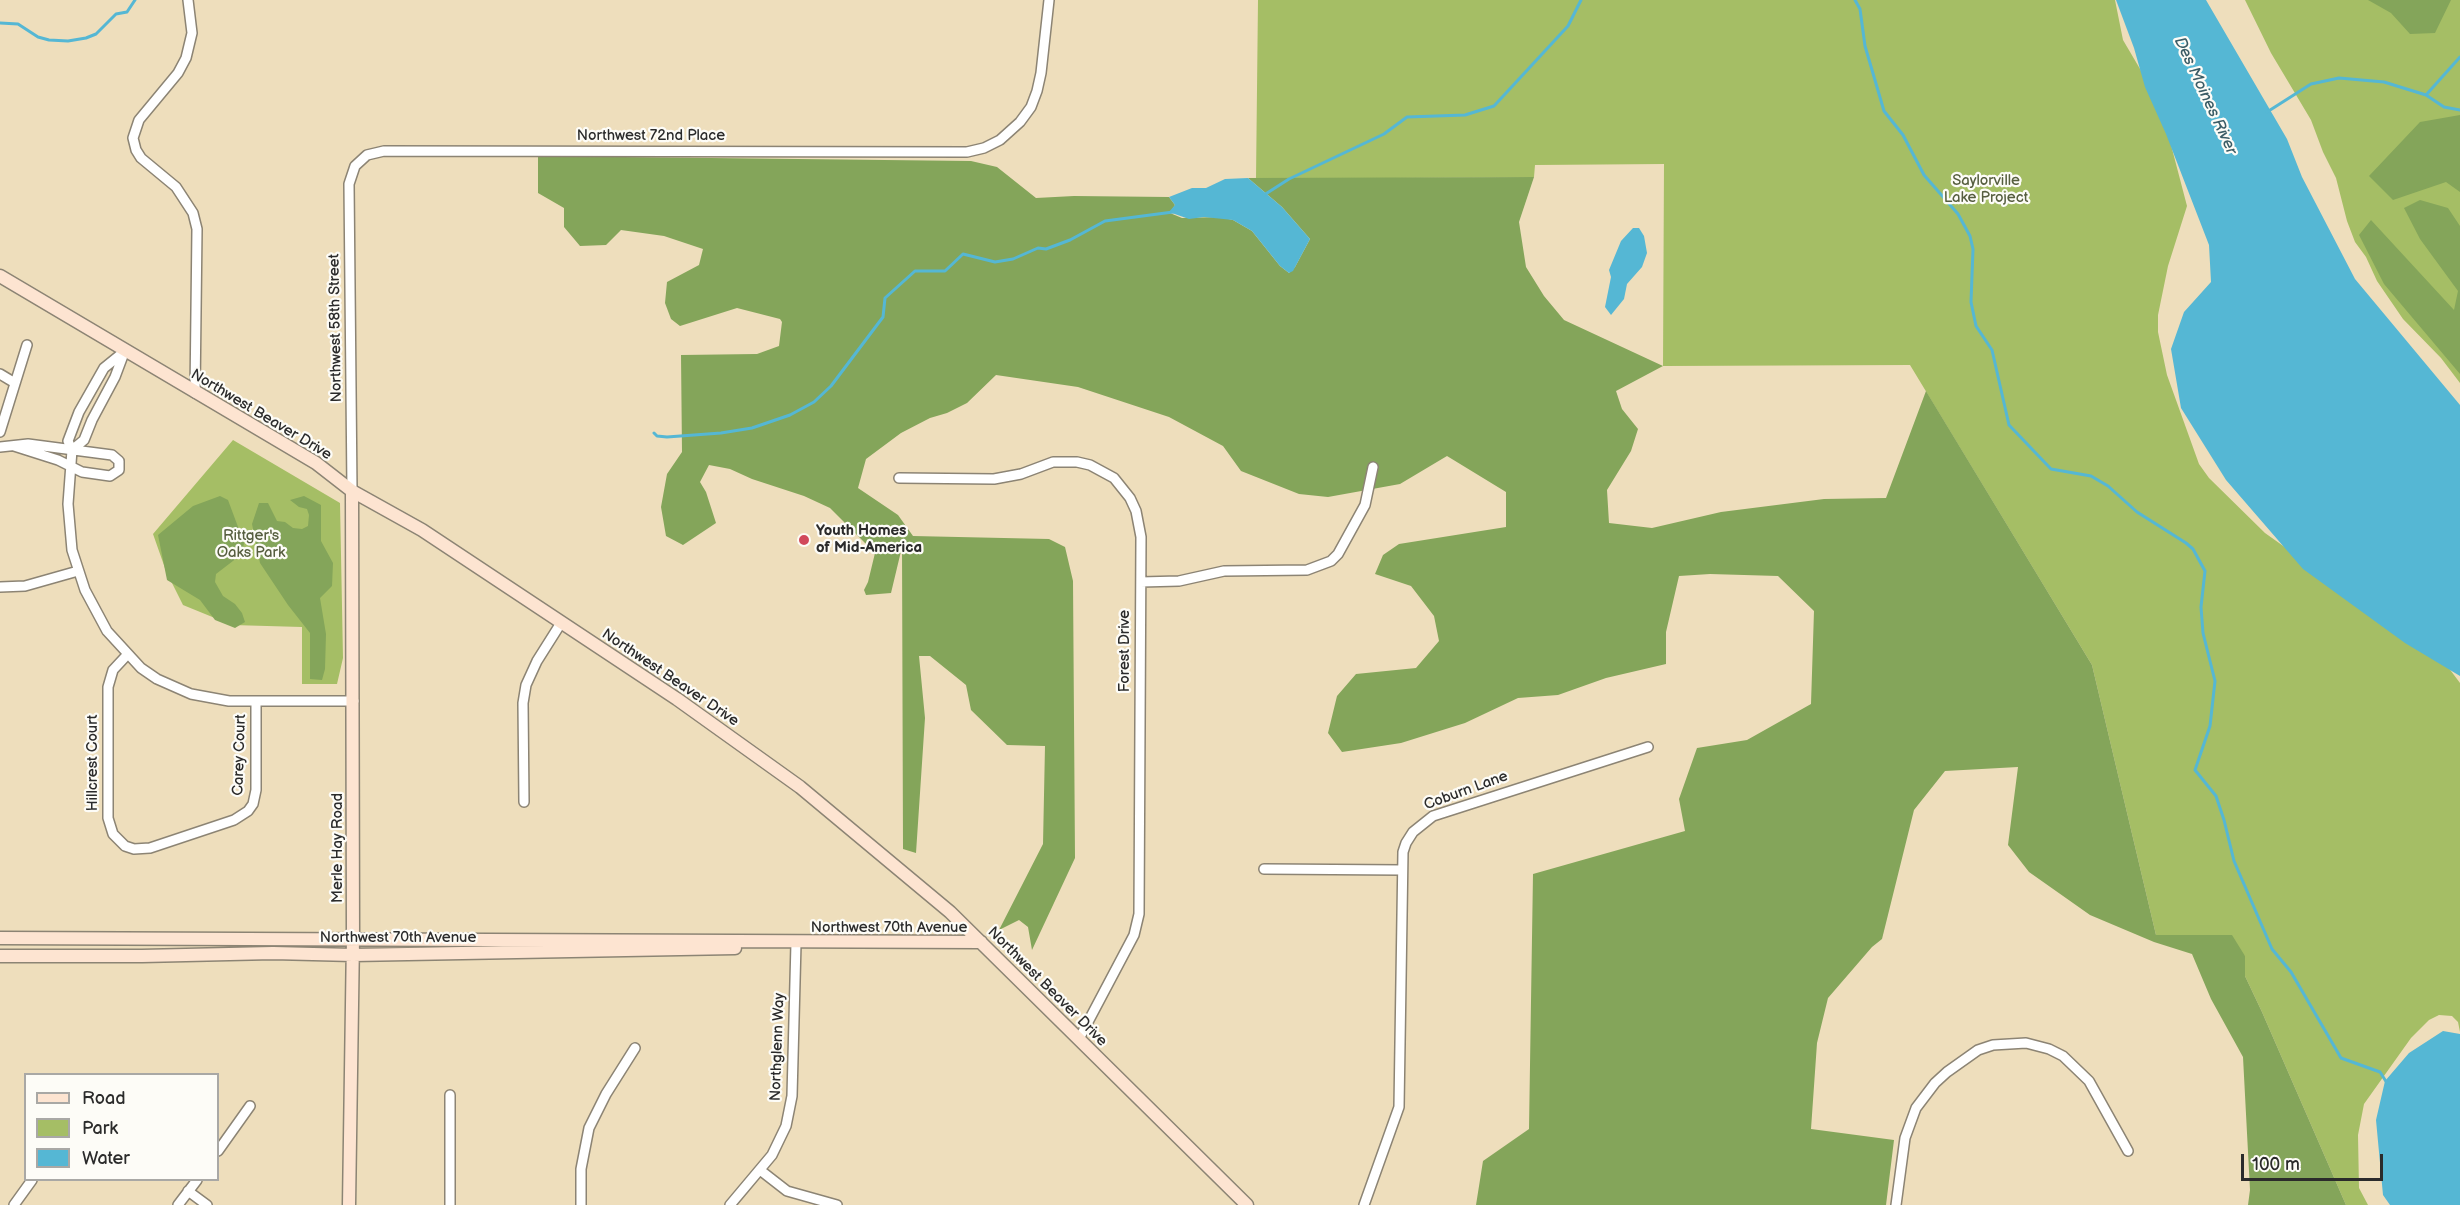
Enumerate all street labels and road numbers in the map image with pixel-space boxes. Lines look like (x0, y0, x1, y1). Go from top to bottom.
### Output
street label: Northwest 72nd Place (577, 127, 725, 145)
street label: Northwest 58th Street (326, 254, 346, 402)
street label: Northwest Beaver Drive (187, 366, 335, 464)
street label: Forest Drive (1116, 610, 1134, 692)
street label: Northwest Beaver Drive (598, 625, 742, 731)
street label: Carey Court (230, 714, 250, 796)
street label: Hillcrest Court (84, 715, 102, 811)
street label: Coburn Lane (1422, 768, 1510, 814)
street label: Merle Hay Road (329, 793, 347, 903)
street label: Northwest 70th Avenue (811, 919, 967, 937)
street label: Northwest Beaver Drive (984, 924, 1110, 1050)
street label: Northwest 70th Avenue (320, 929, 476, 947)
street label: Northglenn Way (767, 993, 789, 1101)

